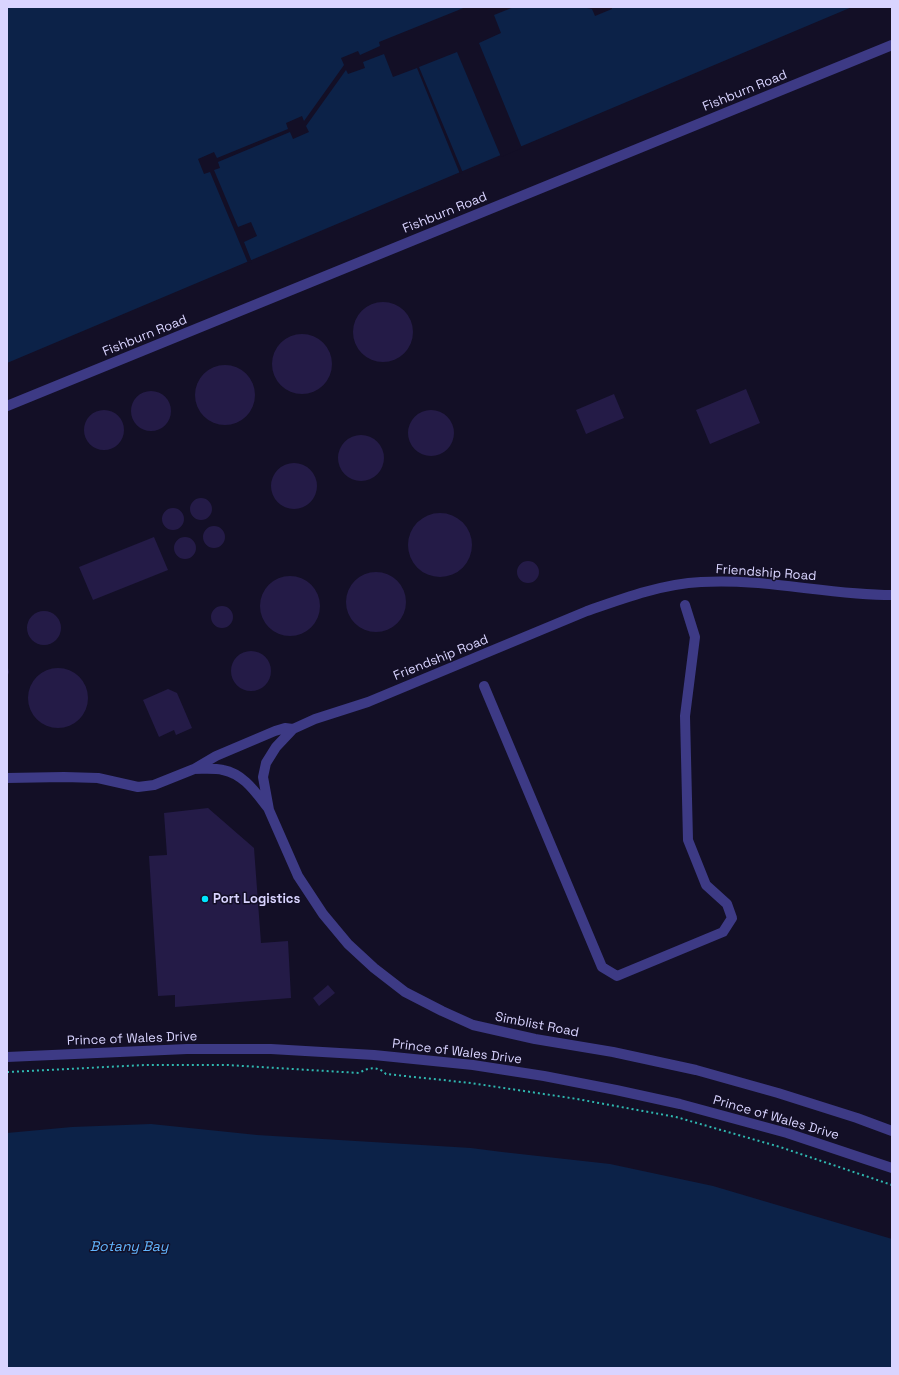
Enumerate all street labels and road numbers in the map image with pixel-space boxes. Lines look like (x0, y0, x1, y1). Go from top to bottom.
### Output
street label: Fishburn Road (701, 67, 789, 115)
street label: Fishburn Road (401, 189, 489, 237)
street label: Fishburn Road (101, 312, 189, 360)
street label: Friendship Road (715, 562, 817, 584)
street label: Friendship Road (391, 632, 491, 684)
street label: Simblist Road (494, 1009, 580, 1041)
street label: Prince of Wales Drive (67, 1029, 197, 1049)
street label: Prince of Wales Drive (391, 1036, 523, 1068)
street label: Prince of Wales Drive (711, 1093, 841, 1143)

